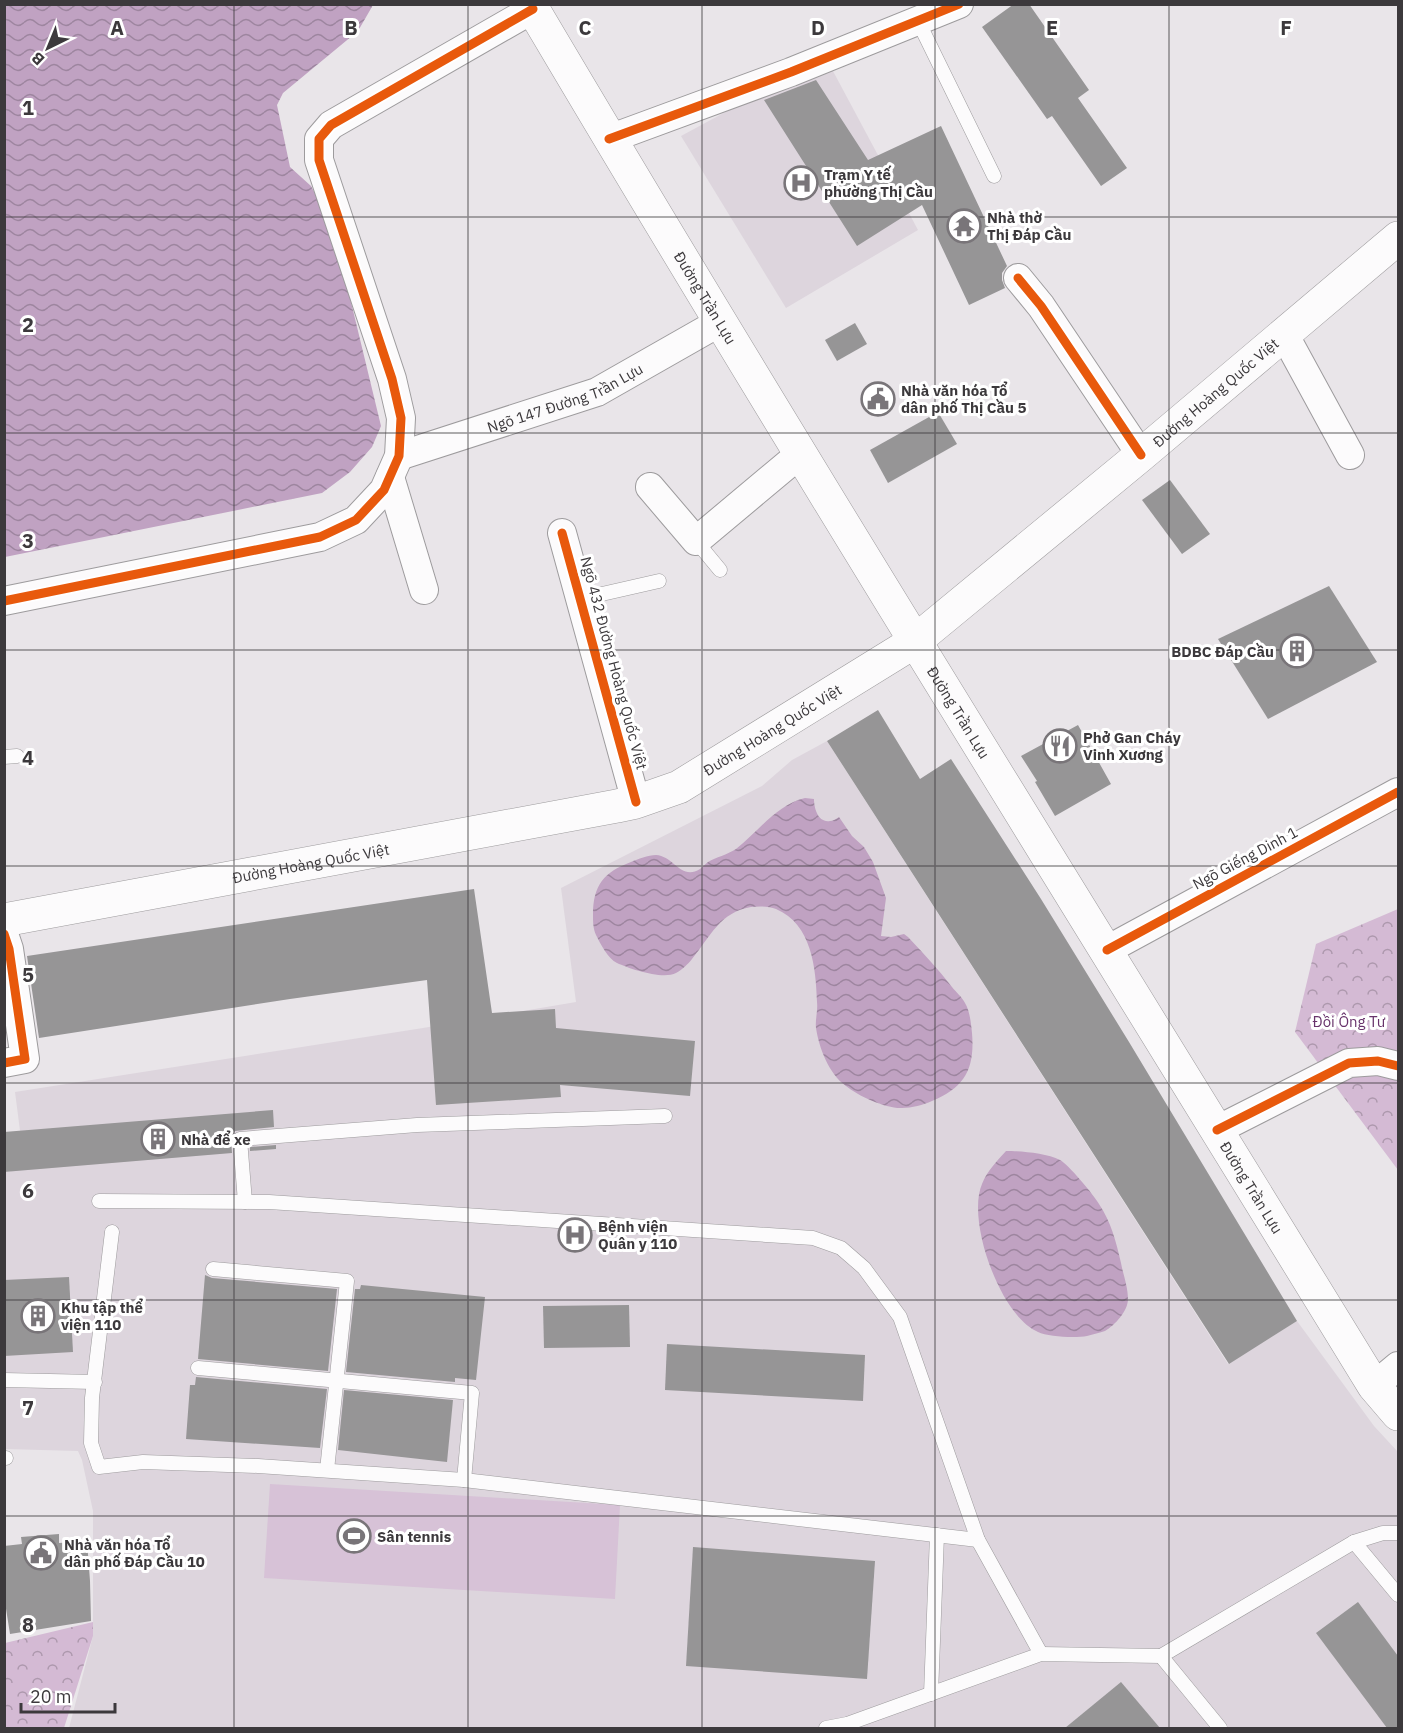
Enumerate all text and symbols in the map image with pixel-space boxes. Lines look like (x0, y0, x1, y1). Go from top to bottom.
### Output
text: A (110, 14, 124, 41)
text: B (344, 14, 358, 41)
text: C (578, 14, 592, 41)
text: D (811, 14, 825, 41)
text: E (1046, 14, 1058, 41)
text: F (1280, 14, 1292, 41)
north arrow (18, 18, 78, 78)
text: B (27, 48, 48, 70)
text: 1 (22, 94, 34, 121)
hospital icon: Trạm Y tế phường Thị Cầu (783, 165, 819, 201)
place label: Trạm Y tế phường Thị Cầu (824, 165, 933, 201)
temple icon: Nhà thờ Thị Đáp Cầu (946, 208, 982, 244)
place label: Nhà thờ Thị Đáp Cầu (987, 208, 1072, 244)
street label: Đường Trần Lựu (670, 248, 741, 347)
text: 2 (22, 311, 34, 338)
street label: Đường Hoàng Quốc Việt (1148, 334, 1282, 451)
street label: Ngõ 147 Đường Trần Lựu (485, 359, 646, 436)
public building icon: Nhà văn hóa Tổ dân phố Thị Cầu 5 (860, 381, 896, 417)
place label: Nhà văn hóa Tổ dân phố Thị Cầu 5 (901, 381, 1027, 417)
text: 3 (22, 527, 34, 554)
street label: Ngõ 432 Đường Hoàng Quốc Việt (576, 554, 652, 772)
building icon: BDBC Đáp Cầu (1279, 633, 1315, 669)
place label: BDBC Đáp Cầu (1171, 642, 1274, 661)
street label: Đường Trần Lựu (923, 663, 994, 762)
street label: Đường Hoàng Quốc Việt (699, 680, 845, 779)
restaurant icon: Phở Gan Cháy Vinh Xương (1042, 728, 1078, 764)
place label: Phở Gan Cháy Vinh Xương (1083, 728, 1181, 764)
text: 4 (22, 744, 34, 771)
street label: Ngõ Giếng Dinh 1 (1189, 822, 1301, 894)
street label: Đường Hoàng Quốc Việt (231, 839, 391, 887)
text: 5 (22, 961, 34, 988)
park label: Đồi Ông Tư (1313, 1012, 1386, 1031)
building icon: Nhà để xe (140, 1121, 176, 1157)
place label: Nhà để xe (181, 1130, 251, 1149)
street label: Đường Trần Lựu (1216, 1138, 1287, 1237)
text: 6 (22, 1177, 34, 1204)
hospital icon: Bệnh viện Quân y 110 (557, 1217, 593, 1253)
place label: Bệnh viện Quân y 110 (598, 1217, 677, 1253)
building icon: Khu tập thể viện 110 (20, 1298, 56, 1334)
place label: Khu tập thể viện 110 (61, 1298, 143, 1334)
text: 7 (22, 1394, 34, 1421)
sports icon: Sân tennis (336, 1518, 372, 1554)
place label: Sân tennis (377, 1527, 452, 1546)
public building icon: Nhà văn hóa Tổ dân phố Đáp Cầu 10 (23, 1535, 59, 1571)
place label: Nhà văn hóa Tổ dân phố Đáp Cầu 10 (64, 1535, 205, 1571)
text: 8 (22, 1611, 34, 1638)
scale bar (21, 1676, 116, 1714)
text: 20 m (30, 1685, 72, 1708)

